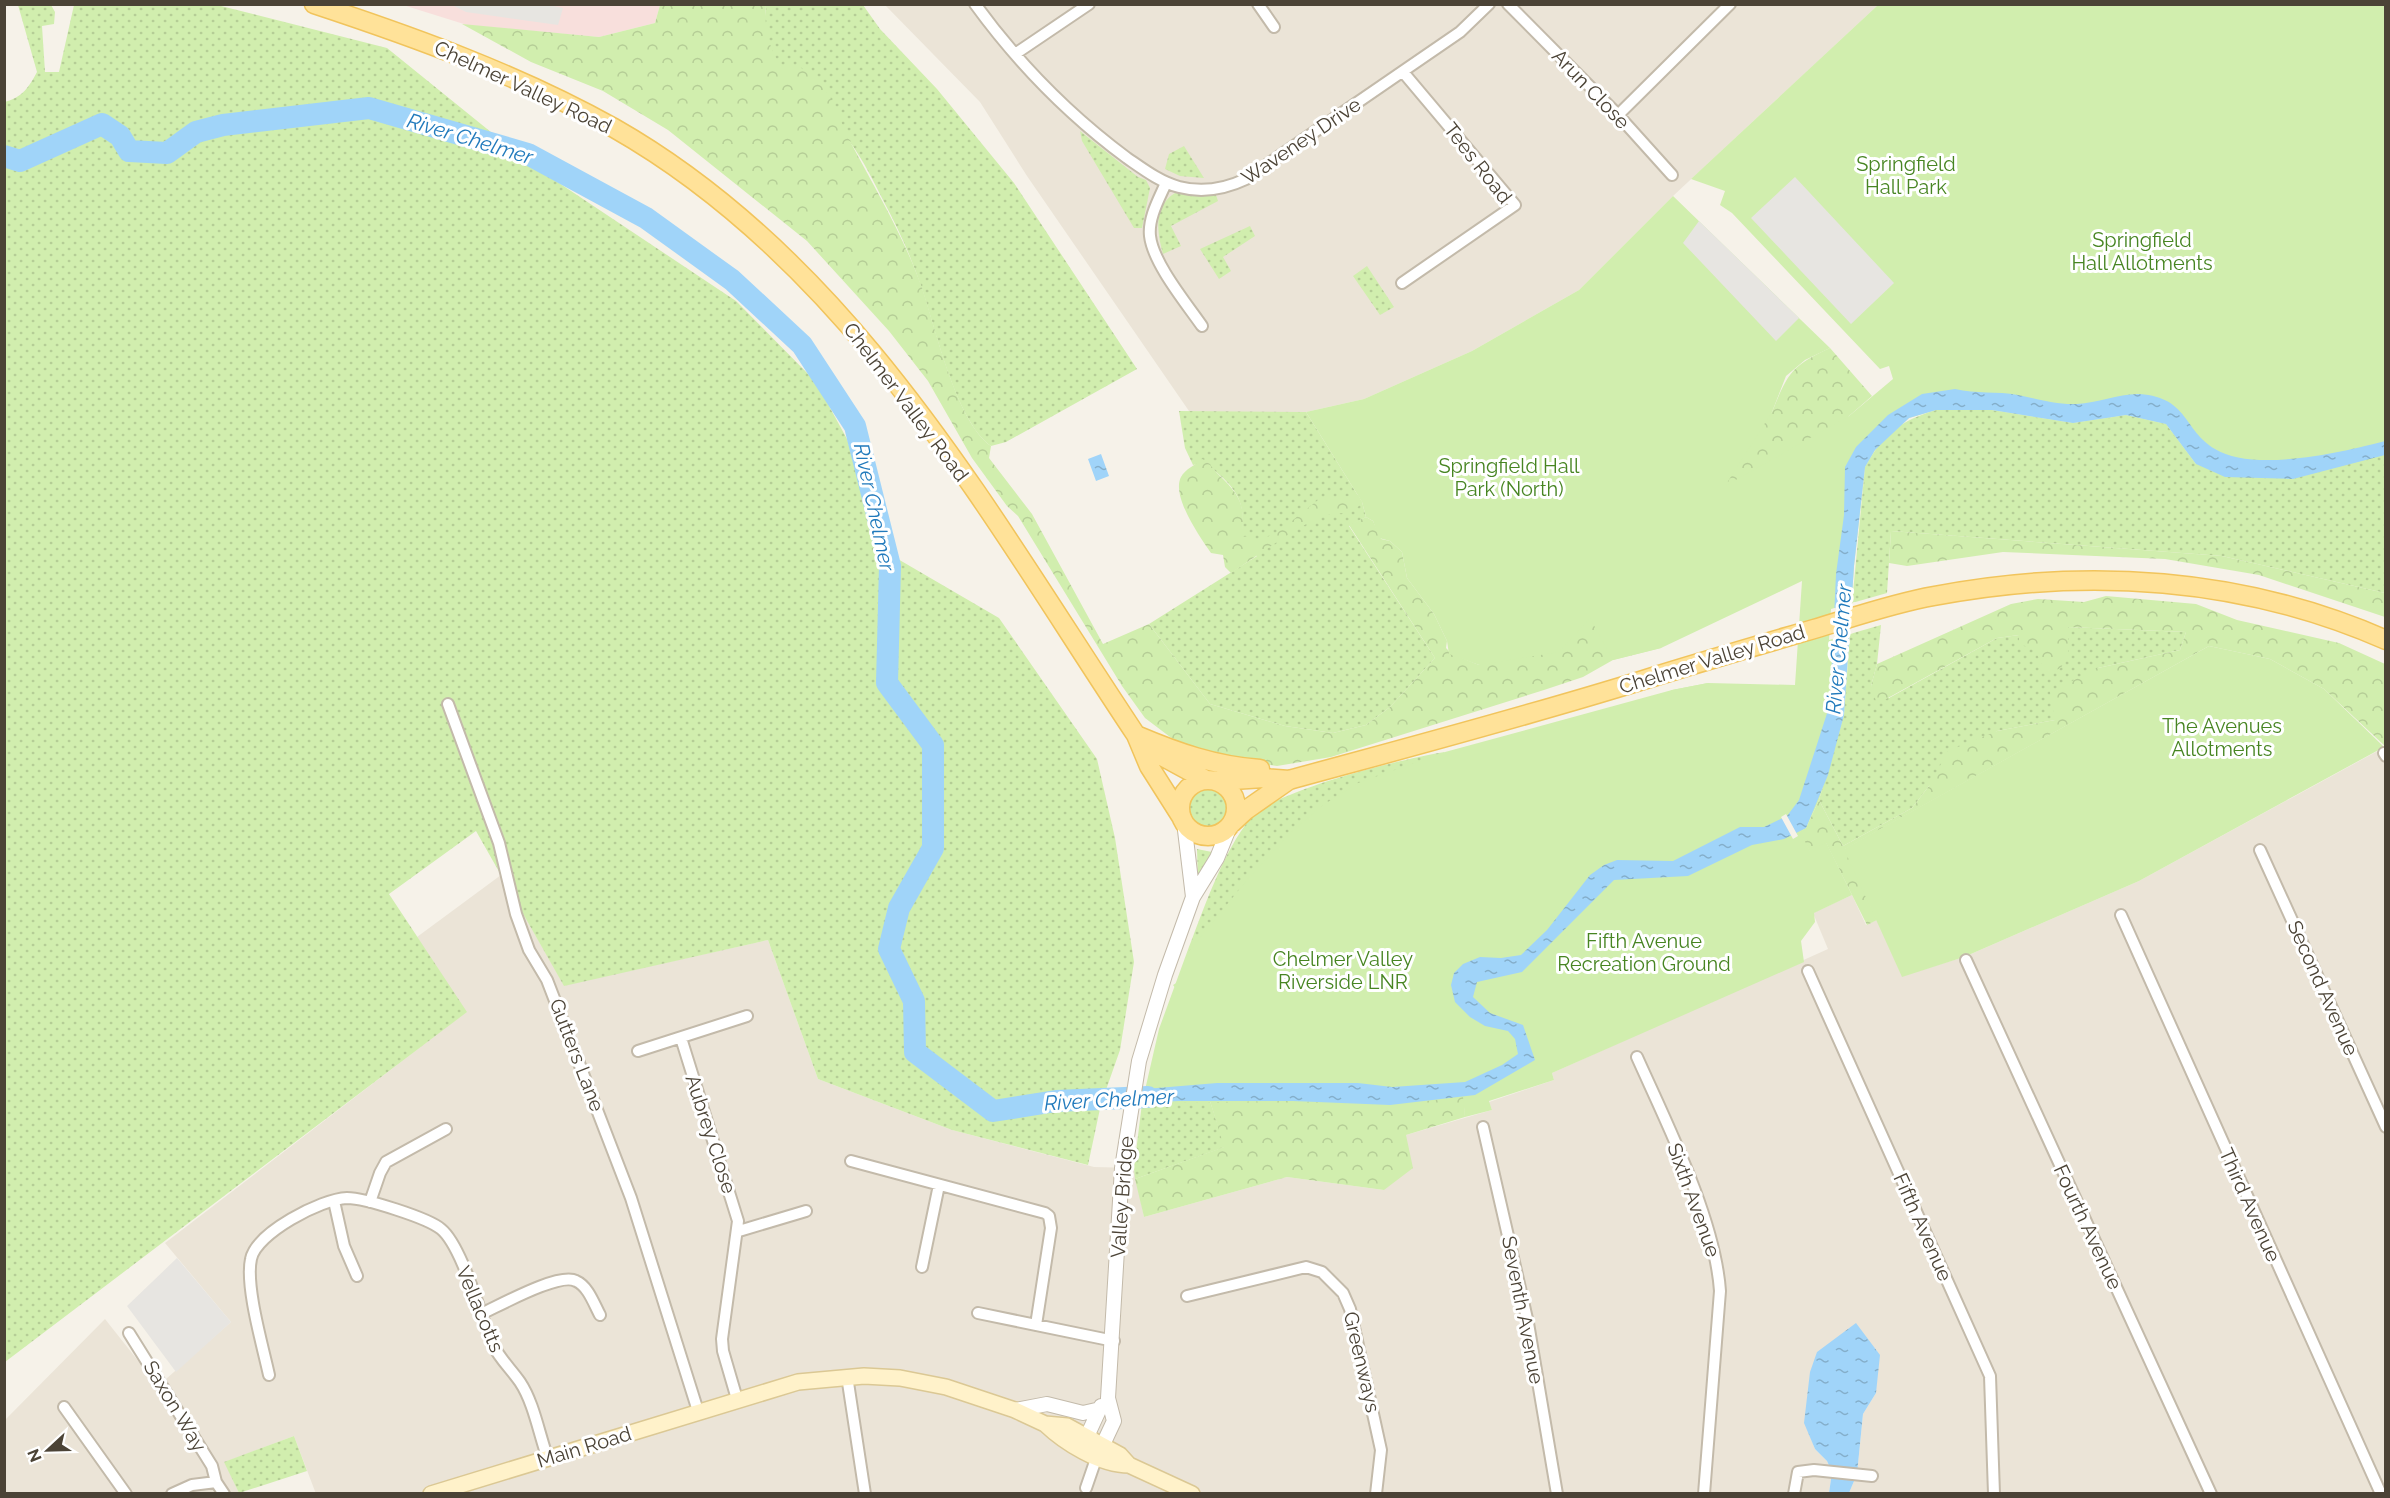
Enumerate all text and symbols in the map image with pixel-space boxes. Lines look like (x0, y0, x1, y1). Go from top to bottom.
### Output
street label: Chelmer Valley Road (431, 35, 615, 139)
street label: Arun Close (1547, 44, 1635, 134)
street label: Waveney Drive (1237, 92, 1365, 190)
water label: River Chelmer (404, 108, 537, 170)
street label: Tees Road (1439, 118, 1517, 208)
park label: Springfield Hall Park (1856, 152, 1956, 199)
park label: Springfield Hall Allotments (2071, 228, 2213, 275)
street label: Chelmer Valley Road (838, 318, 974, 486)
water label: River Chelmer (849, 441, 900, 574)
park label: Springfield Hall Park (North) (1438, 454, 1580, 501)
water label: River Chelmer (1820, 582, 1857, 715)
street label: Chelmer Valley Road (1616, 619, 1808, 699)
park label: The Avenues Allotments (2162, 714, 2282, 761)
street label: Second Avenue (2282, 917, 2364, 1060)
park label: Fifth Avenue Recreation Ground (1557, 929, 1731, 976)
park label: Chelmer Valley Riverside LNR (1273, 947, 1413, 994)
street label: Gutters Lane (544, 995, 610, 1115)
street label: Aubrey Close (681, 1072, 742, 1197)
water label: River Chelmer (1043, 1084, 1175, 1115)
street label: Valley Bridge (1106, 1135, 1138, 1259)
street label: Sixth Avenue (1662, 1140, 1726, 1261)
street label: Third Avenue (2214, 1144, 2286, 1266)
street label: Fourth Avenue (2049, 1161, 2128, 1293)
street label: Fifth Avenue (1888, 1169, 1958, 1285)
street label: Seventh Avenue (1497, 1234, 1549, 1386)
street label: Vellacotts (451, 1262, 509, 1356)
street label: Greenways (1339, 1309, 1385, 1415)
street label: Saxon Way (138, 1356, 212, 1456)
north arrow (18, 1420, 78, 1480)
street label: Main Road (534, 1421, 634, 1473)
text: N (23, 1446, 46, 1465)

